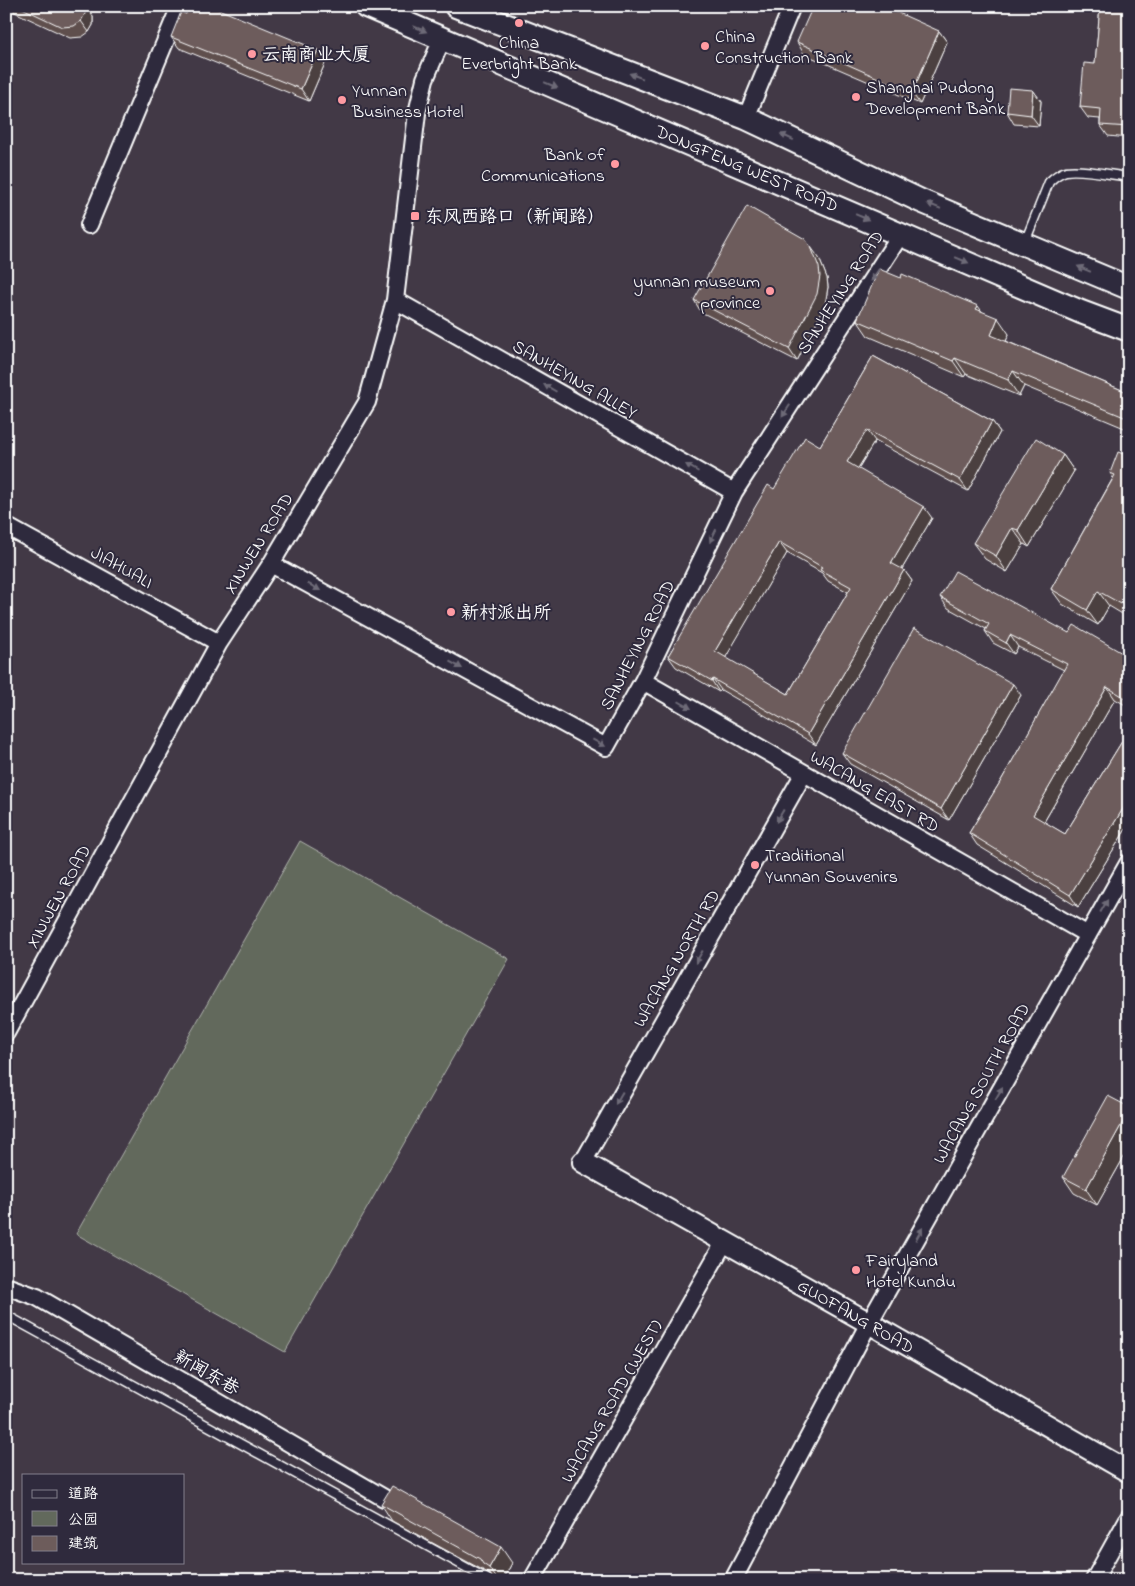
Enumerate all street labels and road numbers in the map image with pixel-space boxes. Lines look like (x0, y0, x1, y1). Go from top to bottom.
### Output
street label: DONGFENG WEST ROAD (650, 119, 842, 220)
street label: SANHEYING ROAD (792, 226, 891, 360)
street label: SANHEYING ALLEY (507, 334, 642, 427)
street label: XINWEN ROAD (218, 489, 301, 600)
street label: JIAHUALI (85, 541, 157, 597)
street label: SANHEYING ROAD (595, 576, 683, 715)
street label: WACANG EAST RD (805, 745, 943, 840)
street label: XINWEN ROAD (21, 841, 99, 953)
street label: WACANG NORTH RD (628, 885, 728, 1033)
street label: WACANG SOUTH ROAD (928, 999, 1038, 1169)
street label: GUOFANG ROAD (792, 1274, 918, 1362)
street label: WACANG ROAD (WEST) (555, 1316, 670, 1488)
street label: 新闻东巷 (168, 1344, 244, 1403)

